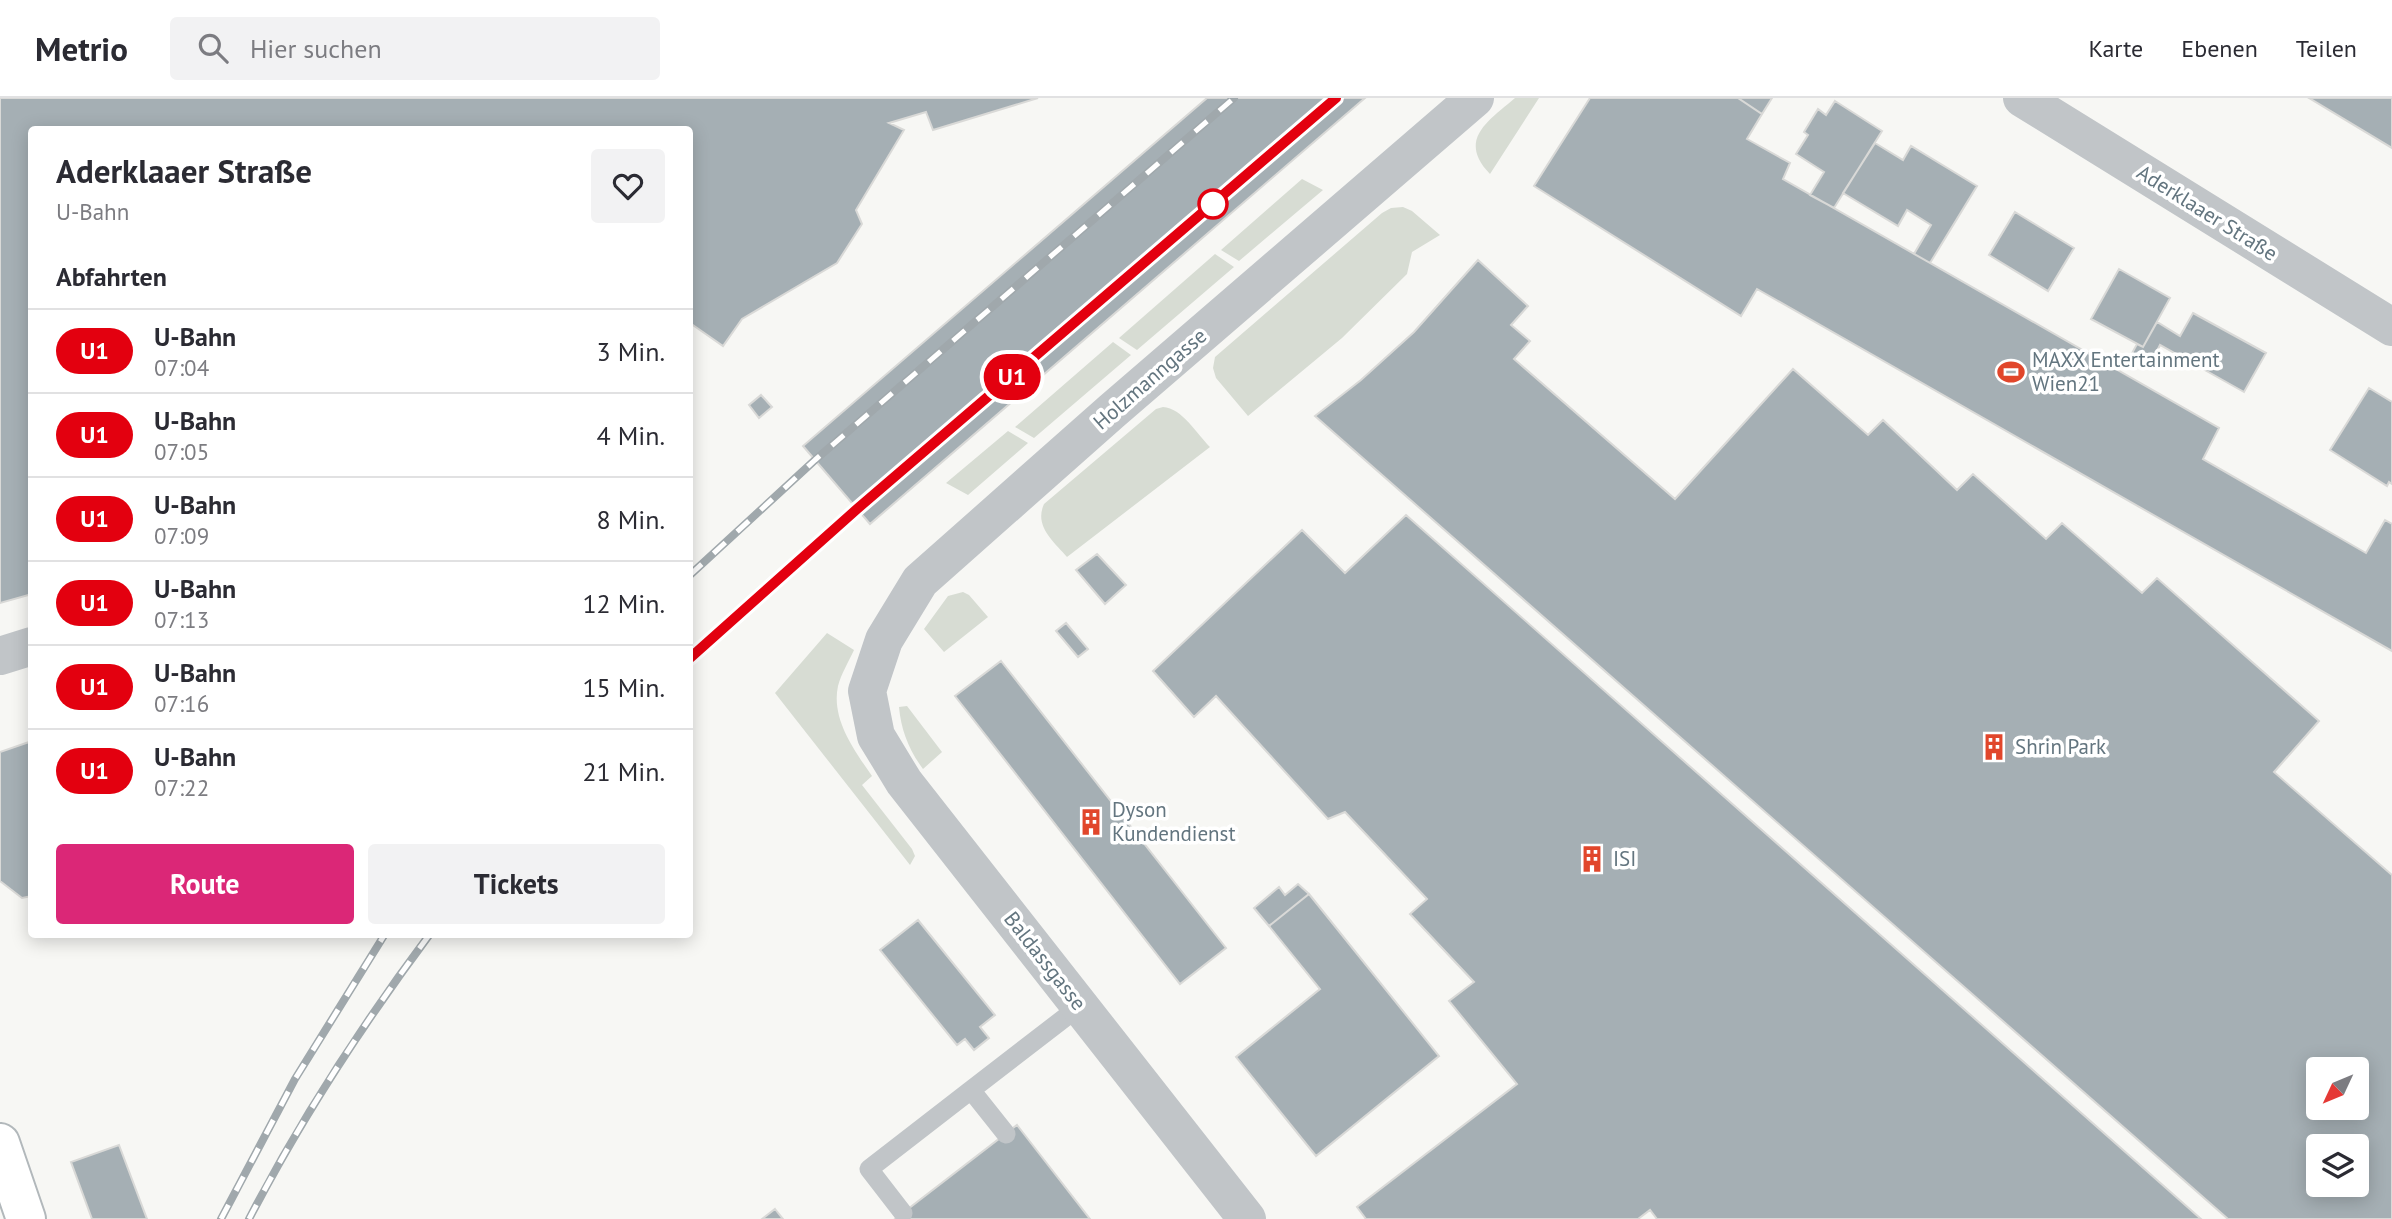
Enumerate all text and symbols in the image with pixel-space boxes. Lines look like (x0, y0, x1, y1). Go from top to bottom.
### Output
search box (170, 17, 660, 80)
text: Metrio (35, 27, 128, 70)
icon: search (194, 29, 232, 67)
text: Hier suchen (250, 32, 382, 65)
text: Karte (2089, 33, 2143, 64)
text: Ebenen (2181, 33, 2258, 64)
text: Teilen (2296, 33, 2357, 64)
text: Aderklaaer Straße (56, 149, 312, 192)
button: heart (591, 149, 665, 223)
street label: Aderklaaer Straße (2132, 159, 2283, 267)
unlabelled marker (1198, 189, 1228, 219)
text: U-Bahn (56, 197, 129, 226)
text: Abfahrten (56, 260, 167, 293)
text: U-Bahn (154, 320, 236, 353)
street label: Holzmanngasse (1087, 322, 1212, 435)
text: U1 (80, 335, 109, 366)
text: 3 Min. (597, 335, 665, 368)
place label: MAXX Entertainment Wien21 (2032, 346, 2220, 397)
text: 07:04 (154, 353, 209, 382)
line badge: U1 (981, 354, 1044, 400)
sports icon: MAXX Entertainment Wien21 (1996, 357, 2026, 387)
text: U1 (998, 361, 1026, 392)
text: U-Bahn (154, 404, 236, 437)
text: U1 (80, 419, 109, 450)
text: 4 Min. (597, 419, 665, 452)
text: 07:05 (154, 437, 209, 466)
text: U-Bahn (154, 488, 236, 521)
text: U1 (80, 503, 109, 534)
text: 8 Min. (597, 503, 665, 536)
text: 07:09 (154, 521, 209, 550)
text: U-Bahn (154, 572, 236, 605)
text: U1 (80, 587, 109, 618)
text: 12 Min. (582, 587, 665, 620)
text: 07:13 (154, 605, 209, 634)
text: U-Bahn (154, 656, 236, 689)
text: U1 (80, 671, 109, 702)
text: 15 Min. (582, 671, 665, 704)
text: 07:16 (154, 689, 209, 718)
building icon: Shrin Park (1979, 732, 2009, 762)
place label: Shrin Park (2015, 733, 2106, 760)
text: U-Bahn (154, 740, 236, 773)
text: U1 (80, 755, 109, 786)
text: 21 Min. (582, 755, 665, 788)
text: 07:22 (154, 773, 209, 802)
place label: Dyson Kundendienst (1112, 796, 1236, 847)
building icon: Dyson Kundendienst (1076, 807, 1106, 837)
button: Route (56, 844, 354, 924)
button: Tickets (368, 844, 665, 924)
building icon: ISI (1577, 844, 1607, 874)
place label: ISI (1613, 845, 1636, 872)
street label: Baldassgasse (998, 906, 1092, 1016)
north arrow (2306, 1057, 2370, 1120)
map controls (2306, 1057, 2369, 1197)
button: layers (2306, 1134, 2369, 1197)

